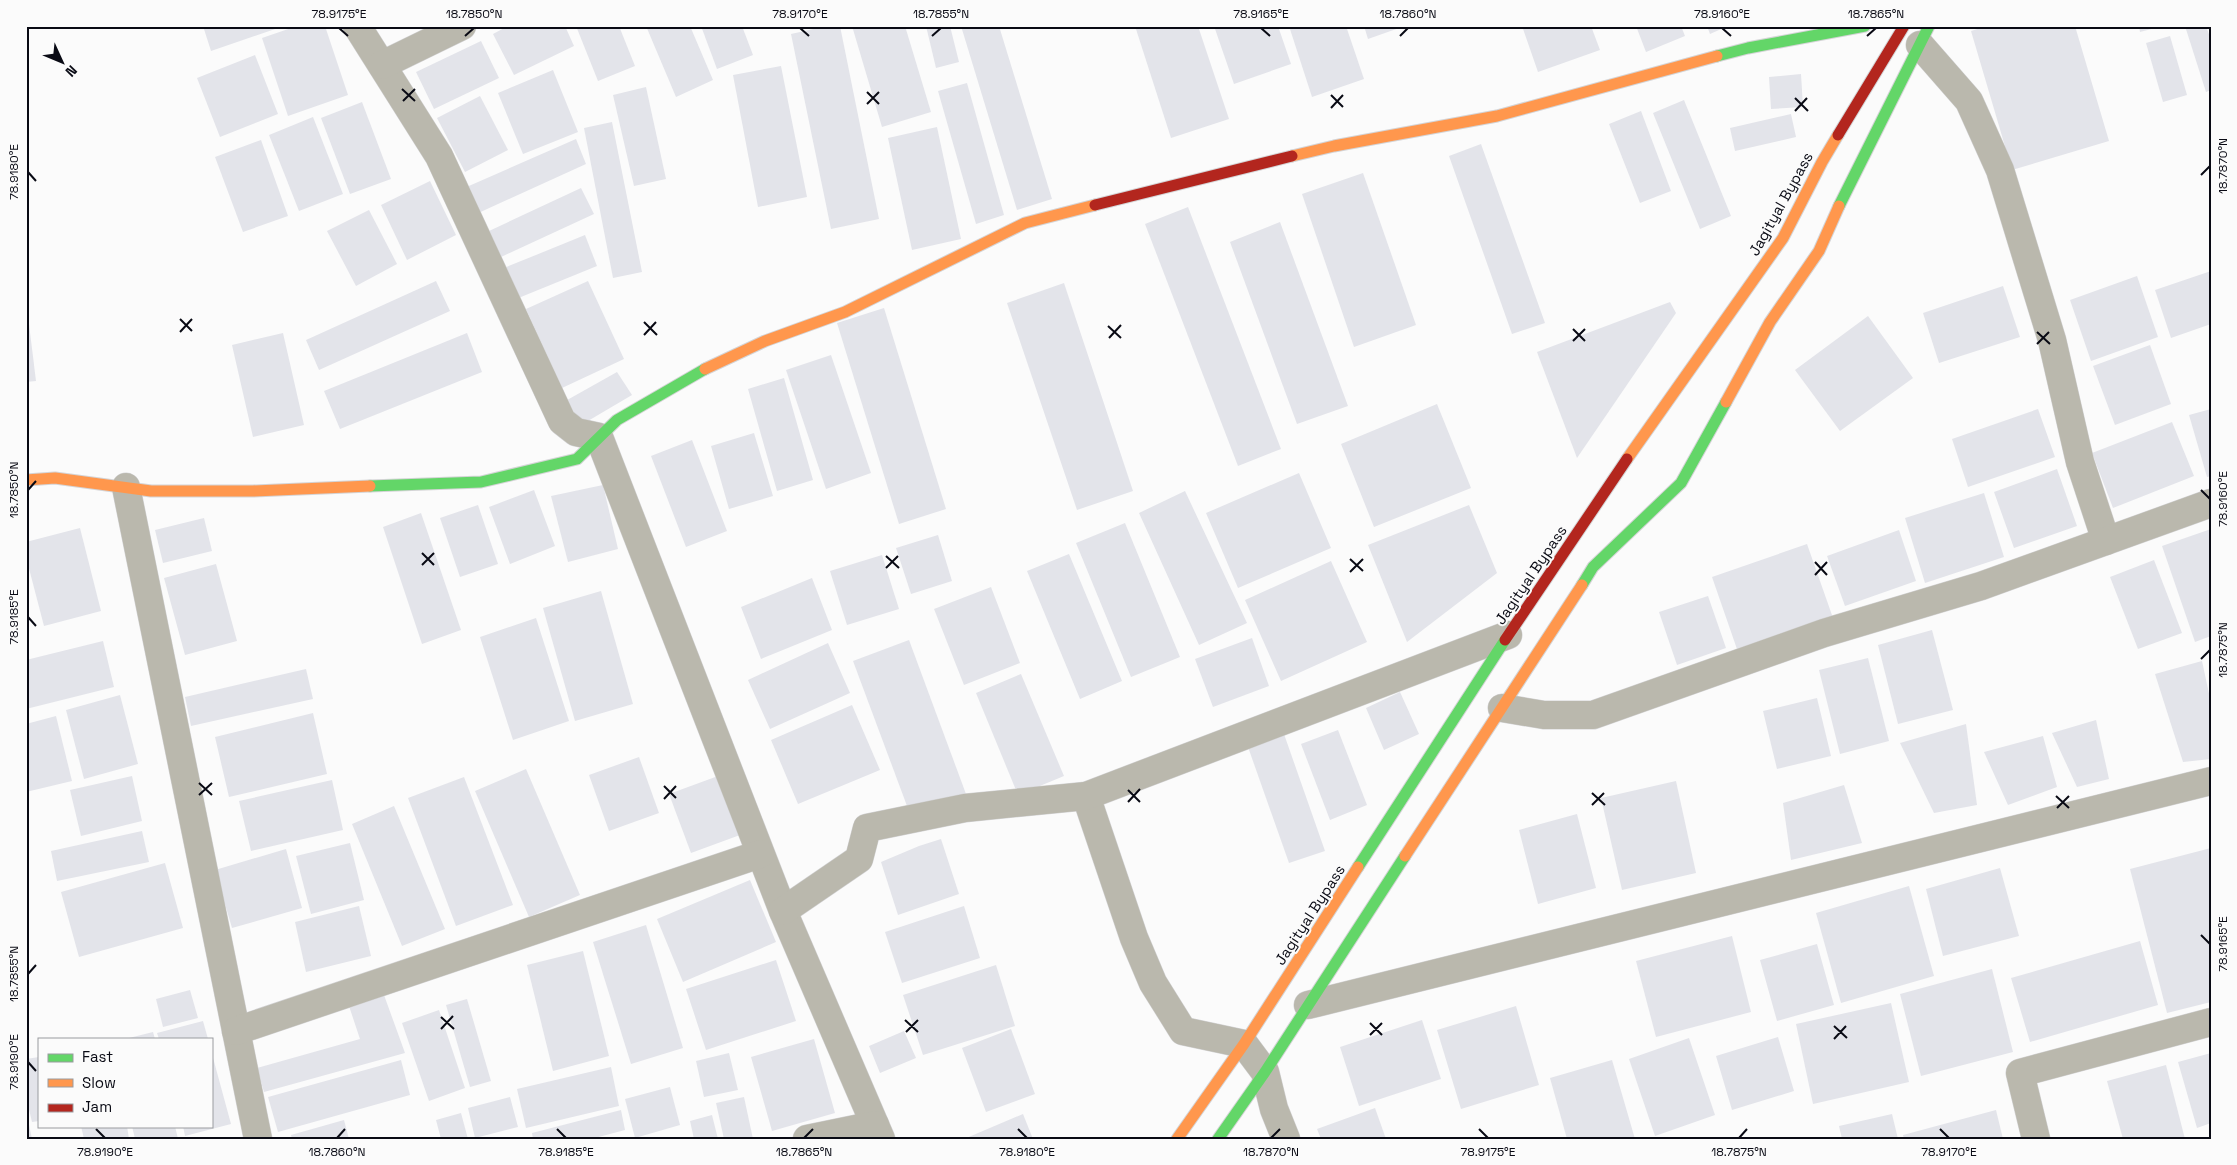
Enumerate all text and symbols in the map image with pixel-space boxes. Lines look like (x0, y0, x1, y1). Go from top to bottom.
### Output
text: 78.9175°E (312, 6, 367, 22)
text: 18.7850°N (446, 6, 502, 22)
text: 78.9170°E (772, 6, 828, 22)
text: 18.7855°N (913, 6, 969, 22)
text: 78.9165°E (1233, 6, 1289, 22)
text: 18.7860°N (1380, 6, 1436, 22)
text: 78.9160°E (1694, 6, 1750, 22)
text: 18.7865°N (1848, 6, 1904, 22)
north arrow (38, 38, 88, 88)
text: N (62, 61, 81, 81)
text: 18.7870°N (2215, 138, 2231, 194)
text: 78.9180°E (6, 144, 22, 200)
street label: Jagityal Bypass (1744, 149, 1817, 259)
text: 18.7850°N (6, 462, 22, 518)
text: 78.9160°E (2215, 471, 2231, 527)
street label: Jagityal Bypass (1490, 521, 1571, 628)
text: 78.9185°E (6, 589, 22, 645)
text: 18.7875°N (2215, 622, 2231, 678)
street label: Jagityal Bypass (1270, 861, 1349, 968)
text: 78.9165°E (2215, 916, 2231, 972)
text: 18.7855°N (6, 946, 22, 1002)
text: 78.9190°E (6, 1034, 22, 1090)
legend (38, 1038, 212, 1128)
text: Fast (82, 1047, 113, 1066)
text: Slow (82, 1073, 116, 1092)
text: Jam (82, 1097, 112, 1116)
text: 78.9190°E (77, 1144, 133, 1160)
text: 18.7860°N (309, 1144, 365, 1160)
text: 78.9185°E (538, 1144, 594, 1160)
text: 18.7865°N (776, 1144, 832, 1160)
text: 78.9180°E (999, 1144, 1055, 1160)
text: 18.7870°N (1243, 1144, 1299, 1160)
text: 78.9175°E (1461, 1144, 1516, 1160)
text: 18.7875°N (1711, 1144, 1767, 1160)
text: 78.9170°E (1921, 1144, 1977, 1160)

